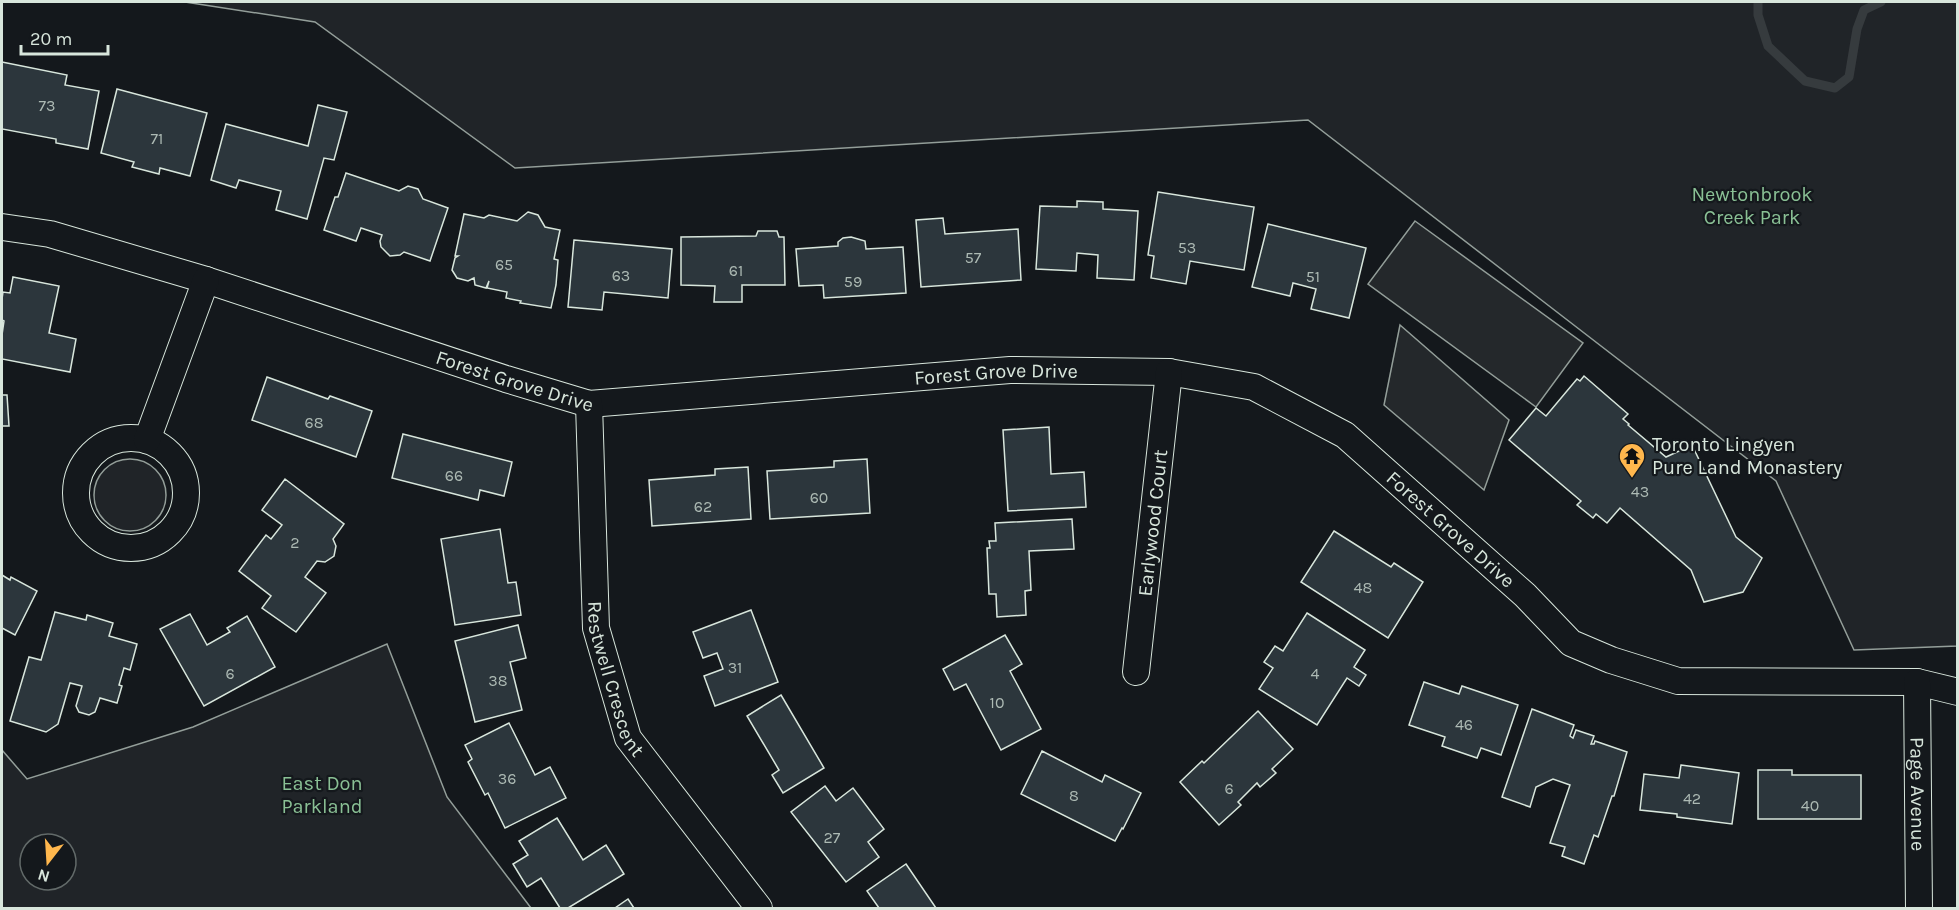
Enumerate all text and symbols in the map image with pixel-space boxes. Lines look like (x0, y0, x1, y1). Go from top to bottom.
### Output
scale bar (21, 18, 108, 56)
text: 20 m (30, 28, 72, 50)
house number: 73 (39, 96, 55, 115)
house number: 71 (151, 129, 163, 148)
park label: Newtonbrook Creek Park (1691, 183, 1813, 229)
house number: 53 (1178, 238, 1196, 257)
house number: 57 (965, 248, 982, 267)
house number: 65 (495, 255, 513, 274)
house number: 61 (729, 261, 743, 280)
house number: 63 (612, 266, 630, 285)
house number: 51 (1306, 267, 1320, 286)
house number: 59 (844, 272, 862, 291)
street label: Forest Grove Drive (433, 345, 596, 416)
street label: Forest Grove Drive (913, 358, 1078, 389)
house number: 68 (305, 413, 324, 432)
place label: Toronto Lingyen Pure Land Monastery (1652, 433, 1842, 479)
temple icon: Toronto Lingyen Pure Land Monastery (1617, 441, 1647, 479)
street label: Earlywood Court (1133, 448, 1172, 597)
house number: 66 (445, 466, 463, 485)
street label: Forest Grove Drive (1382, 466, 1520, 592)
house number: 43 (1631, 482, 1649, 501)
house number: 60 (810, 488, 828, 507)
house number: 62 (694, 497, 712, 516)
house number: 2 (290, 533, 300, 552)
house number: 48 (1354, 578, 1372, 597)
street label: Restwell Crescent (584, 601, 650, 761)
house number: 31 (728, 658, 742, 677)
house number: 6 (225, 664, 235, 683)
house number: 4 (1311, 664, 1320, 683)
house number: 38 (488, 671, 508, 690)
house number: 10 (990, 693, 1004, 712)
house number: 46 (1455, 715, 1473, 734)
street label: Page Avenue (1906, 737, 1930, 851)
house number: 36 (498, 769, 516, 788)
park label: East Don Parkland (281, 772, 363, 818)
house number: 6 (1224, 779, 1234, 798)
house number: 8 (1069, 786, 1079, 805)
house number: 42 (1683, 789, 1701, 808)
house number: 40 (1801, 796, 1819, 815)
house number: 27 (824, 828, 841, 847)
north arrow (18, 832, 78, 892)
text: N (35, 865, 52, 887)

